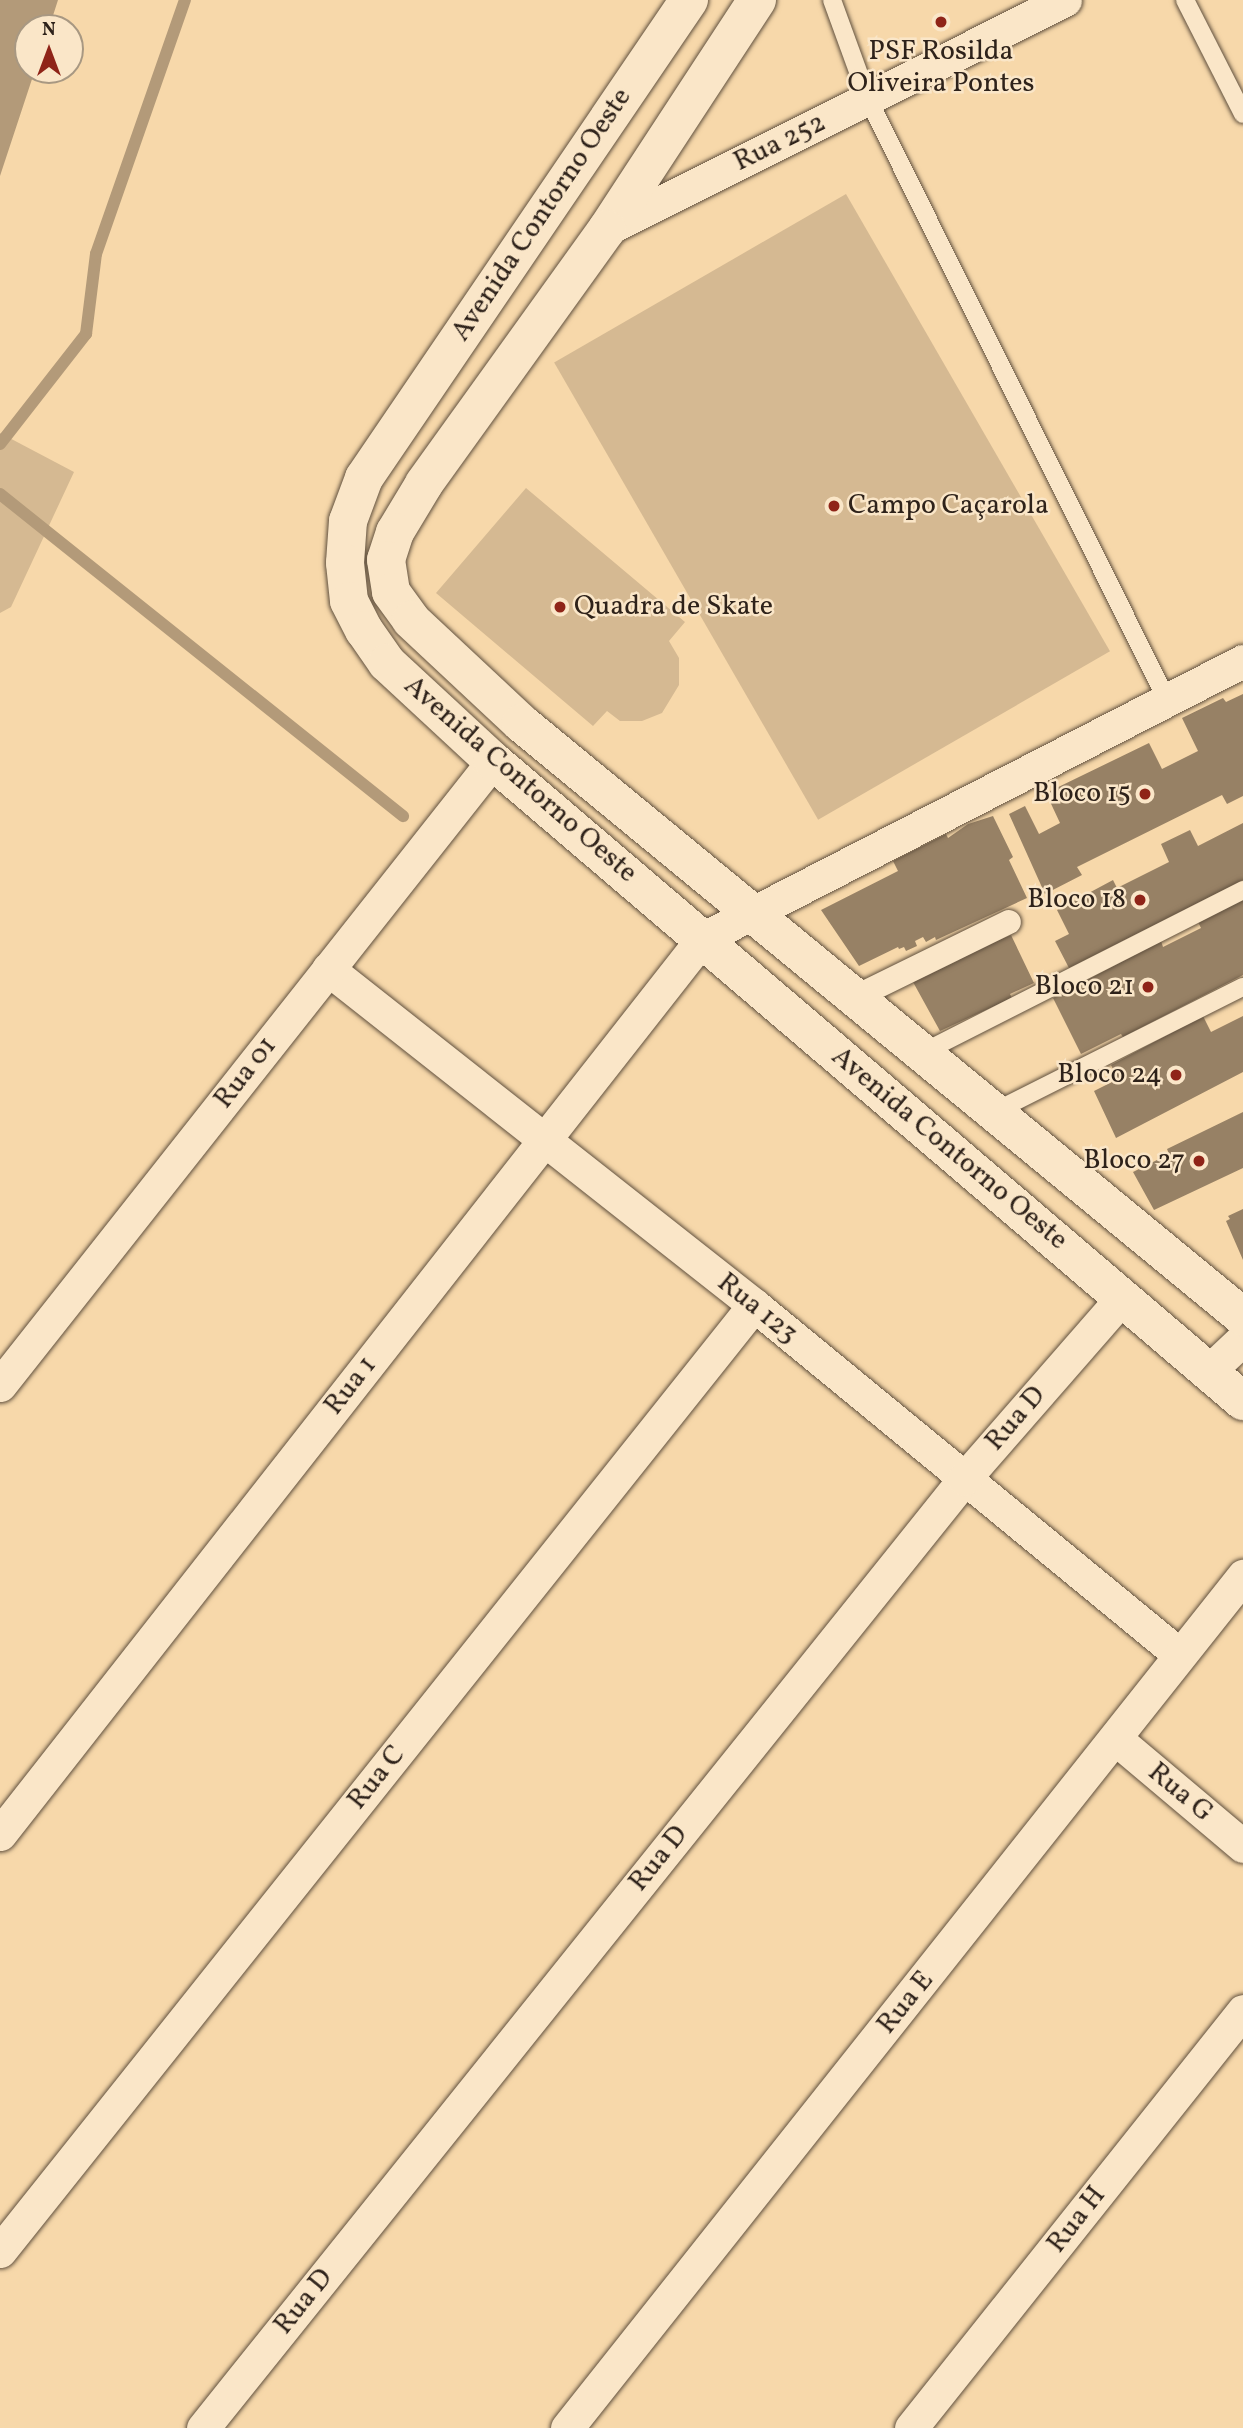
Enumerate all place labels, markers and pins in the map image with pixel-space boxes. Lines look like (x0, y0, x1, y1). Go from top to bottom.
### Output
marker: PSF Rosilda Oliveira Pontes (931, 12, 951, 32)
place label: PSF Rosilda Oliveira Pontes (848, 35, 1034, 101)
place label: Campo Caçarola (848, 489, 1049, 523)
marker: Campo Caçarola (826, 498, 842, 514)
place label: Quadra de Skate (574, 590, 773, 624)
marker: Quadra de Skate (552, 599, 568, 615)
place label: Bloco 15 (1033, 777, 1131, 811)
marker: Bloco 15 (1137, 786, 1153, 802)
place label: Bloco 18 (1027, 883, 1126, 917)
marker: Bloco 18 (1132, 892, 1148, 908)
place label: Bloco 21 (1034, 970, 1134, 1004)
marker: Bloco 21 (1140, 979, 1156, 995)
place label: Bloco 24 (1057, 1058, 1162, 1092)
marker: Bloco 24 (1168, 1067, 1184, 1083)
place label: Bloco 27 (1083, 1144, 1185, 1178)
marker: Bloco 27 (1191, 1153, 1207, 1169)

